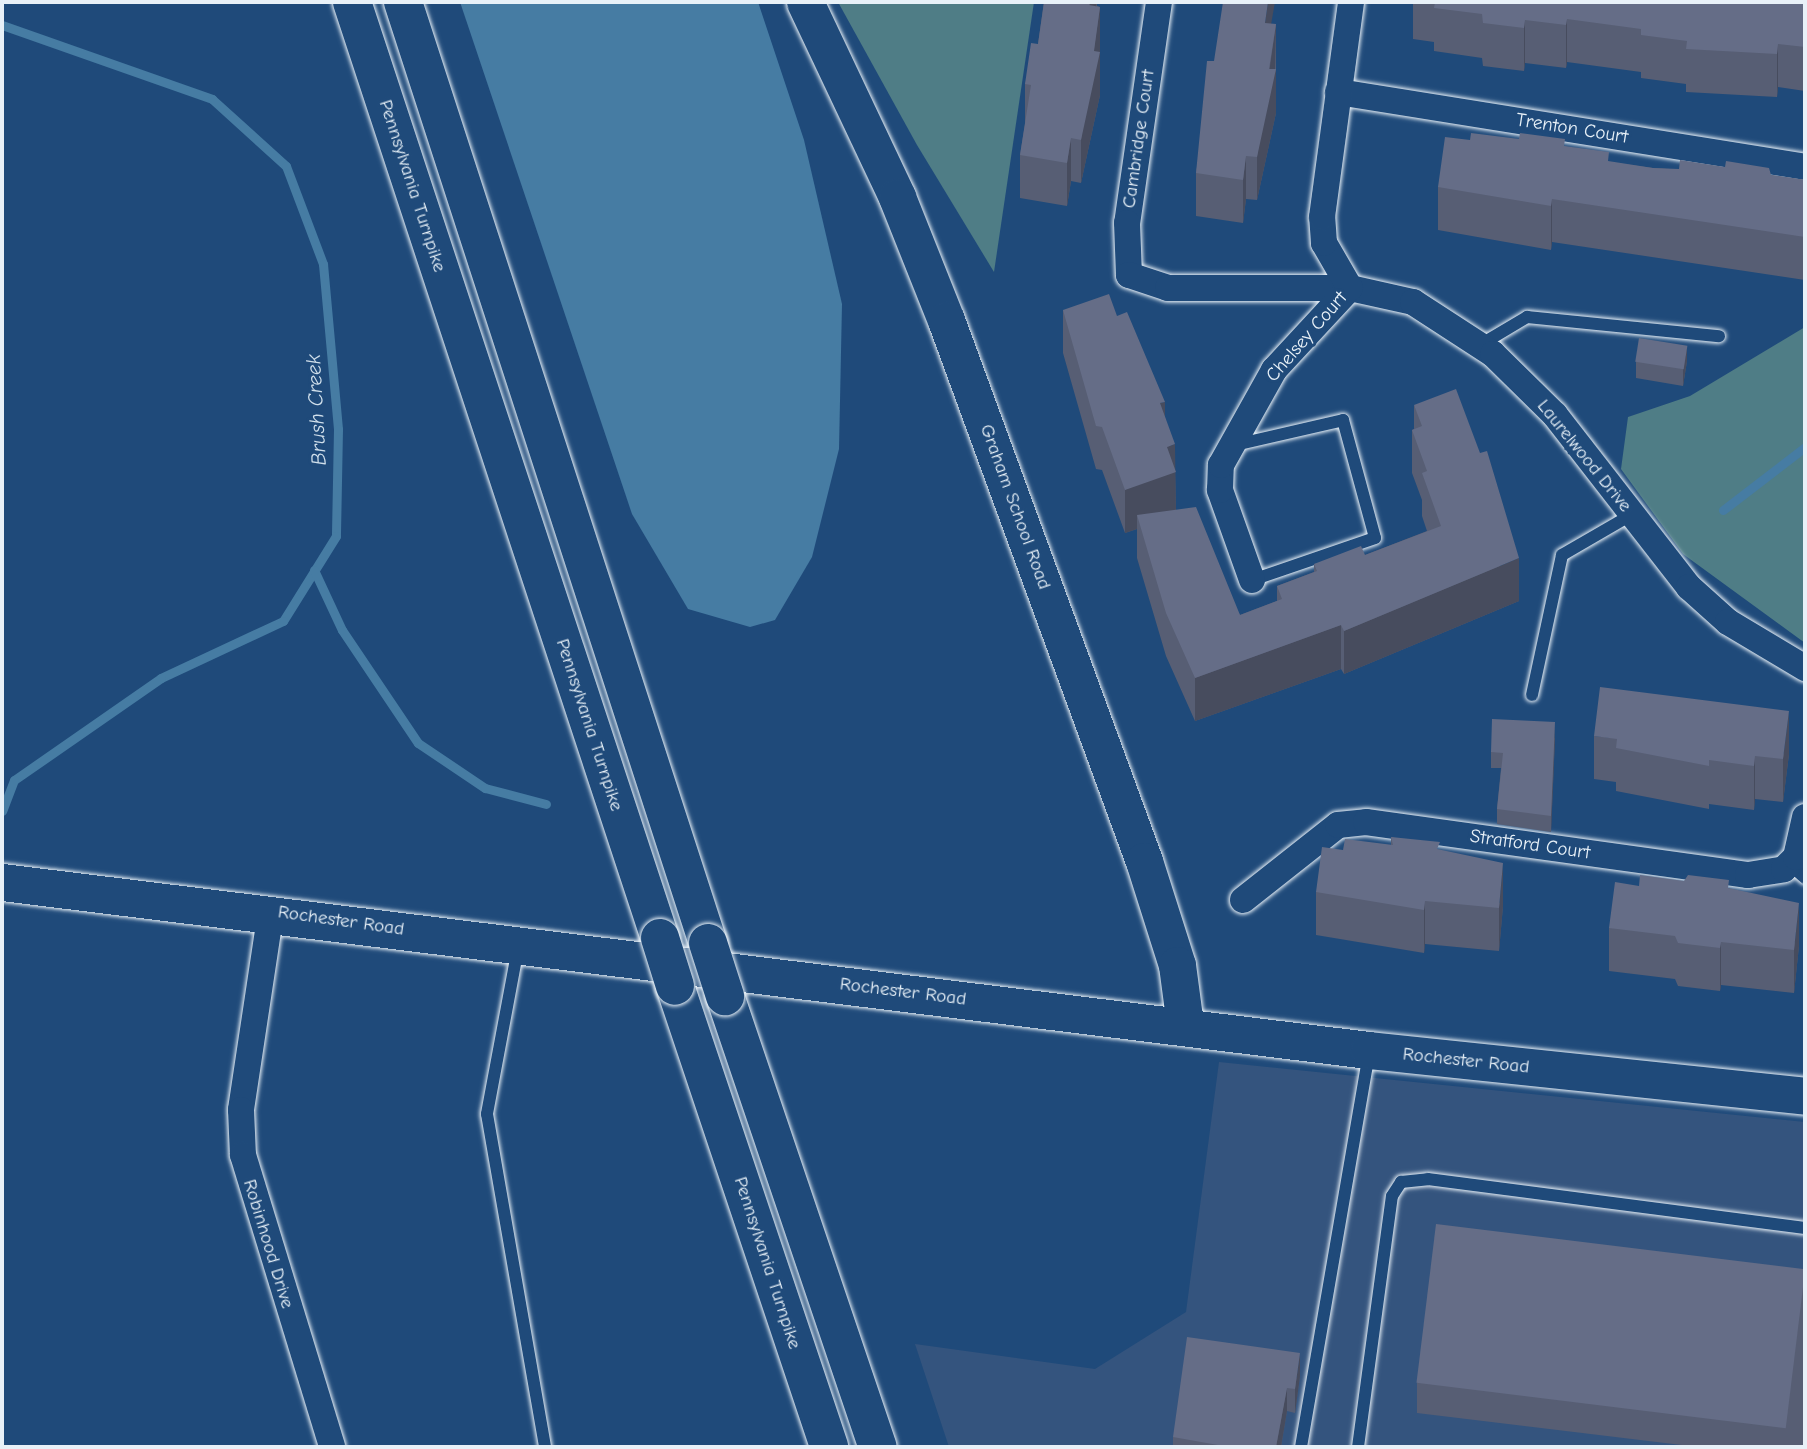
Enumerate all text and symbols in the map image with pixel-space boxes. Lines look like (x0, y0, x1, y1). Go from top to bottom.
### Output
street label: Cambridge Court (1118, 68, 1160, 210)
street label: Pennsylvania Turnpike (373, 97, 451, 275)
street label: Trenton Court (1514, 109, 1630, 149)
street label: Chelsey Court (1262, 287, 1352, 387)
water label: Brush Creek (301, 354, 331, 466)
street label: Laurelwood Drive (1532, 395, 1636, 517)
street label: Graham School Road (975, 421, 1055, 593)
street label: Pennsylvania Turnpike (550, 636, 628, 814)
street label: Stratford Court (1468, 825, 1592, 865)
street label: Rochester Road (276, 901, 406, 941)
street label: Rochester Road (838, 973, 968, 1011)
street label: Rochester Road (1402, 1043, 1530, 1079)
street label: Pennsylvania Turnpike (728, 1174, 806, 1352)
street label: Robinhood Drive (238, 1177, 298, 1311)

